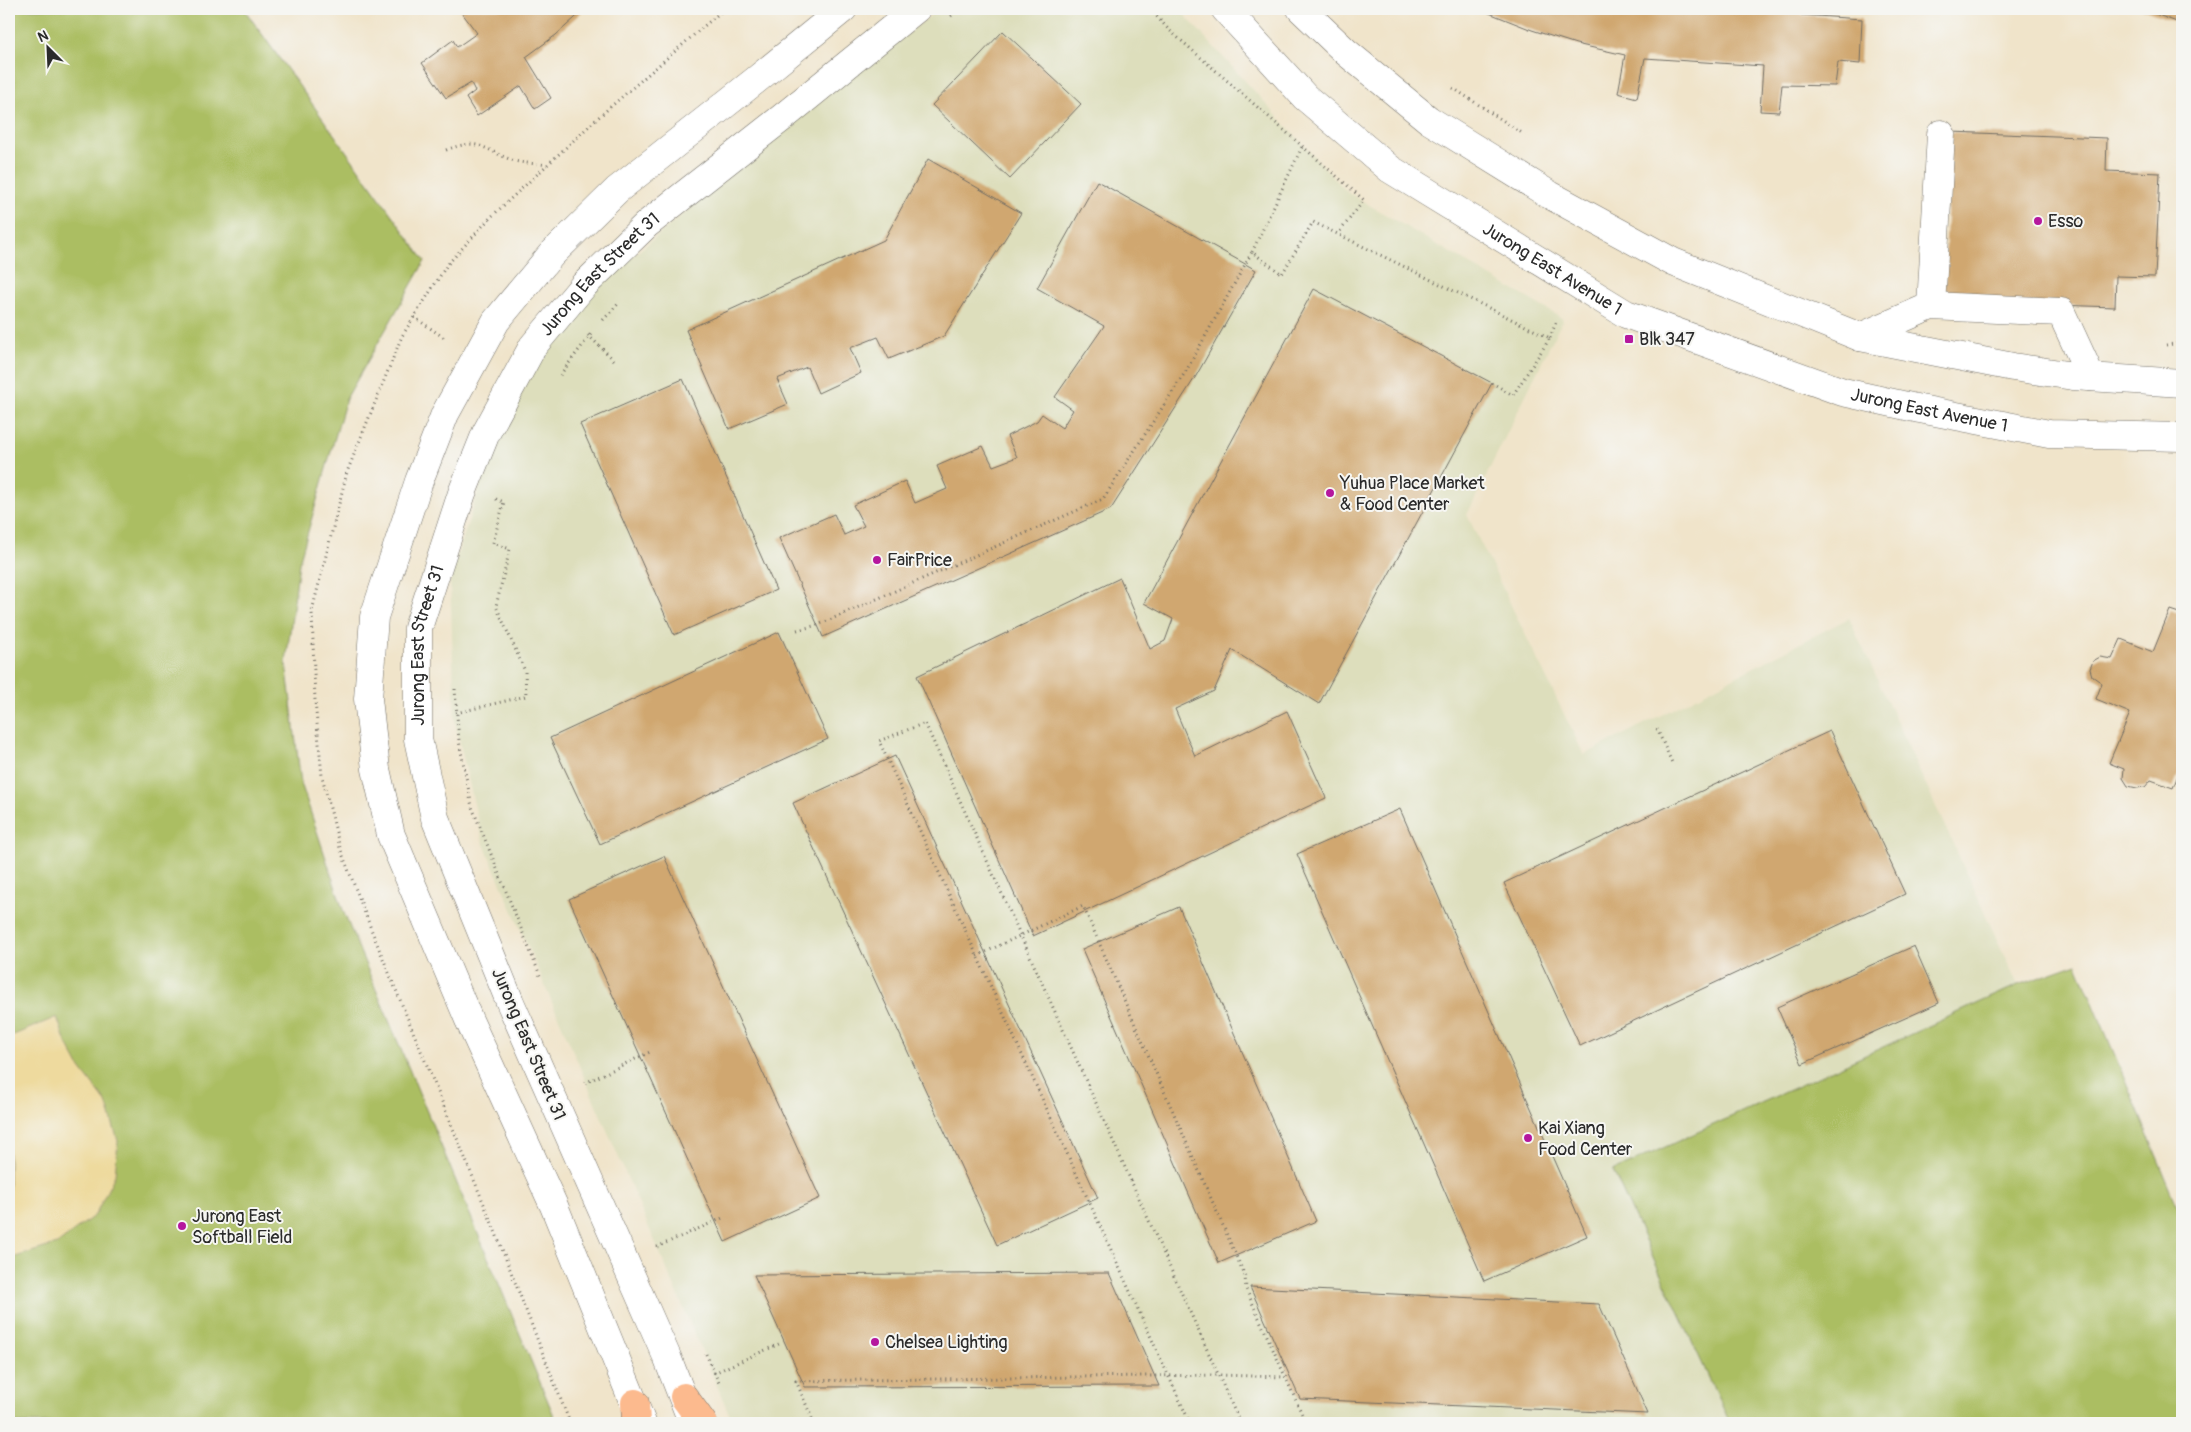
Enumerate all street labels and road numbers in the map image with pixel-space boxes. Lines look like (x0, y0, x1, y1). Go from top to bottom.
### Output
street label: Jurong East Street 31 (535, 207, 664, 341)
street label: Jurong East Avenue 1 (1478, 218, 1626, 321)
street label: Jurong East Avenue 1 (1848, 383, 2010, 438)
street label: Jurong East Street 31 (406, 562, 450, 726)
street label: Jurong East Street 31 (486, 965, 571, 1124)

